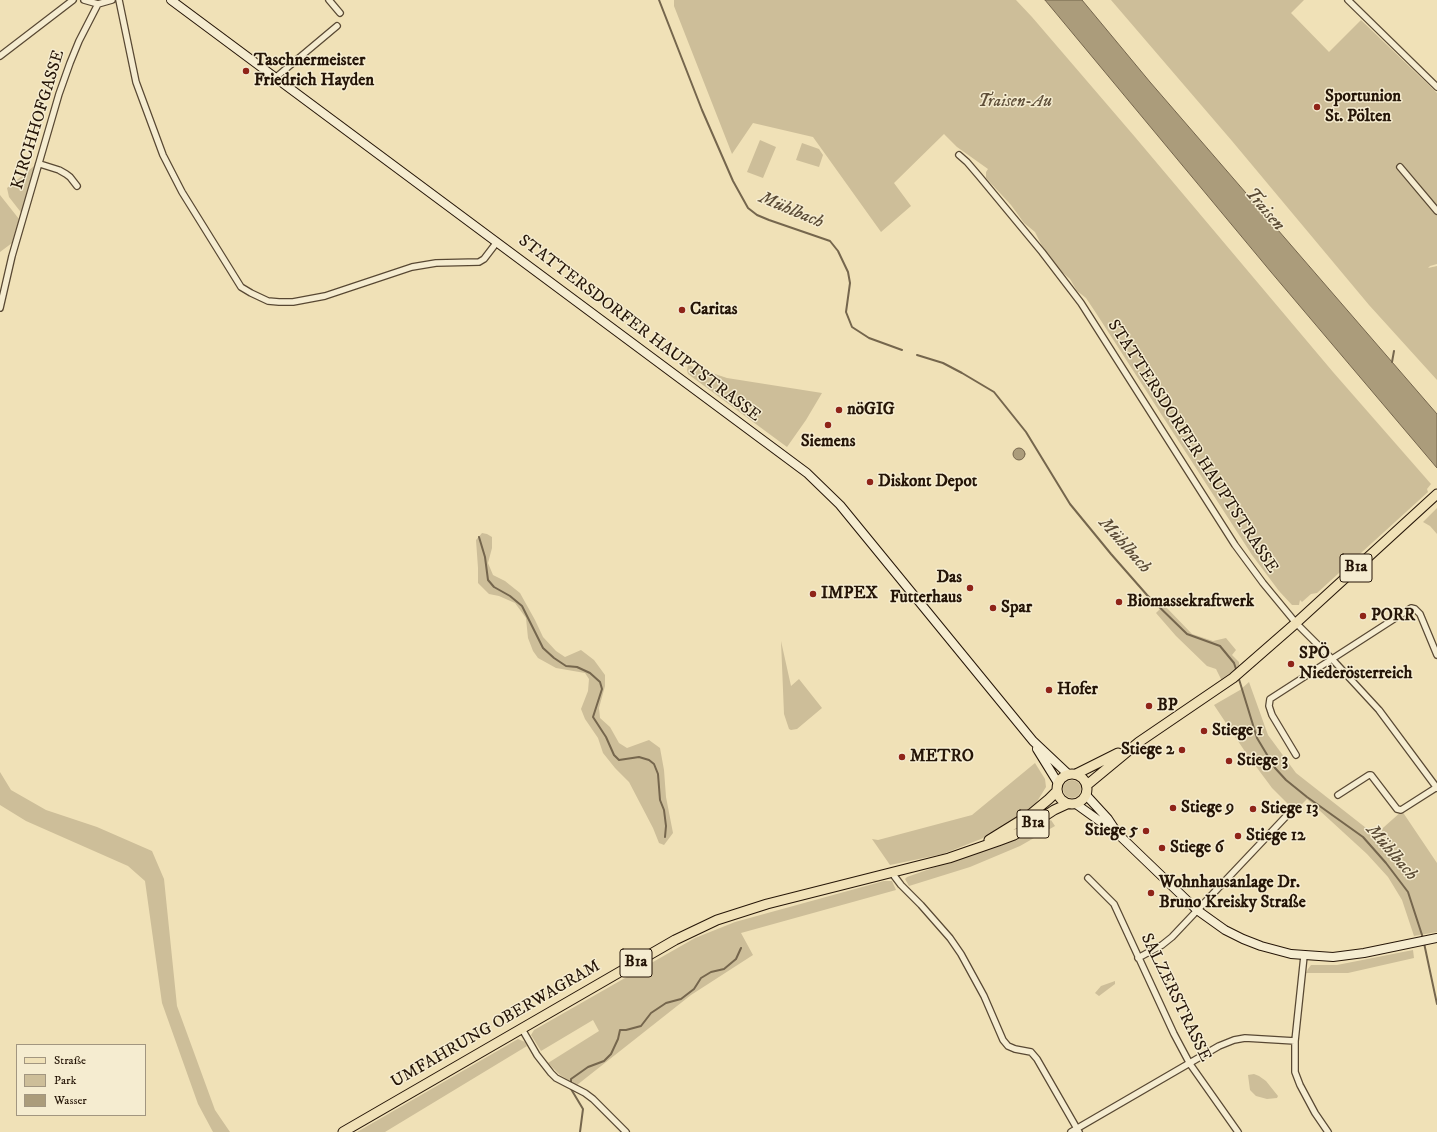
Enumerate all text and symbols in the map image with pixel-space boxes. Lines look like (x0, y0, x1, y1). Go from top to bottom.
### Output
street label: KIRCHHOFGASSE (8, 48, 70, 192)
place label: Taschnermeister Friedrich Hayden (254, 51, 374, 91)
marker: Taschnermeister Friedrich Hayden (241, 66, 251, 76)
place label: Sportunion St. Pölten (1325, 87, 1401, 127)
park label: Traisen-Au (978, 92, 1052, 112)
marker: Sportunion St. Pölten (1312, 102, 1322, 112)
water label: Traisen (1240, 184, 1288, 236)
water label: Mühlbach (756, 188, 826, 234)
street label: STATTERSDORFER HAUPTSTRASSE (514, 231, 764, 427)
place label: Caritas (690, 300, 738, 320)
marker: Caritas (677, 305, 687, 315)
street label: STATTERSDORFER HAUPTSTRASSE (1102, 316, 1282, 578)
place label: nöGIG (847, 400, 895, 420)
marker: nöGIG (834, 405, 844, 415)
marker: Siemens (823, 420, 833, 430)
place label: Siemens (801, 432, 855, 452)
place label: Diskont Depot (878, 472, 977, 492)
marker: Diskont Depot (865, 477, 875, 487)
water label: Mühlbach (1093, 514, 1155, 578)
road number: B1a (1340, 554, 1372, 582)
place label: Das Futterhaus (890, 568, 962, 608)
marker: Das Futterhaus (965, 583, 975, 593)
place label: IMPEX (821, 584, 878, 604)
marker: IMPEX (808, 589, 818, 599)
place label: Biomassekraftwerk (1127, 592, 1254, 612)
marker: Biomassekraftwerk (1114, 597, 1124, 607)
place label: Spar (1001, 598, 1032, 618)
marker: Spar (988, 603, 998, 613)
place label: PORR (1371, 606, 1415, 626)
marker: PORR (1358, 611, 1368, 621)
place label: SPÖ Niederösterreich (1299, 644, 1413, 684)
marker: SPÖ Niederösterreich (1286, 659, 1296, 669)
place label: Hofer (1057, 680, 1098, 700)
marker: Hofer (1044, 685, 1054, 695)
place label: BP (1157, 696, 1178, 716)
marker: BP (1144, 701, 1154, 711)
place label: Stiege 1 (1212, 721, 1263, 741)
marker: Stiege 1 (1199, 726, 1209, 736)
place label: Stiege 2 (1121, 740, 1174, 760)
marker: Stiege 2 (1177, 745, 1187, 755)
place label: METRO (910, 747, 974, 767)
place label: Stiege 3 (1237, 751, 1288, 771)
marker: METRO (897, 752, 907, 762)
marker: Stiege 3 (1224, 756, 1234, 766)
place label: Stiege 9 (1181, 798, 1234, 818)
place label: Stiege 13 (1261, 799, 1318, 819)
marker: Stiege 9 (1168, 803, 1178, 813)
marker: Stiege 13 (1248, 804, 1258, 814)
road number: B1a (1017, 810, 1049, 838)
water label: Mühlbach (1361, 820, 1421, 886)
place label: Stiege 5 (1085, 821, 1138, 841)
marker: Stiege 5 (1141, 826, 1151, 836)
place label: Stiege 12 (1246, 826, 1305, 846)
marker: Stiege 12 (1233, 831, 1243, 841)
place label: Stiege 6 (1170, 838, 1224, 858)
marker: Stiege 6 (1157, 843, 1167, 853)
place label: Wohnhausanlage Dr. Bruno Kreisky Straße (1159, 873, 1306, 913)
marker: Wohnhausanlage Dr. Bruno Kreisky Straße (1146, 888, 1156, 898)
street label: SALZERSTRASSE (1135, 931, 1215, 1065)
road number: B1a (620, 949, 652, 977)
street label: UMFAHRUNG OBERWAGRAM (388, 957, 604, 1093)
legend (16, 1044, 146, 1116)
text: Straße (54, 1053, 86, 1068)
text: Park (54, 1073, 76, 1088)
text: Wasser (54, 1093, 87, 1108)

